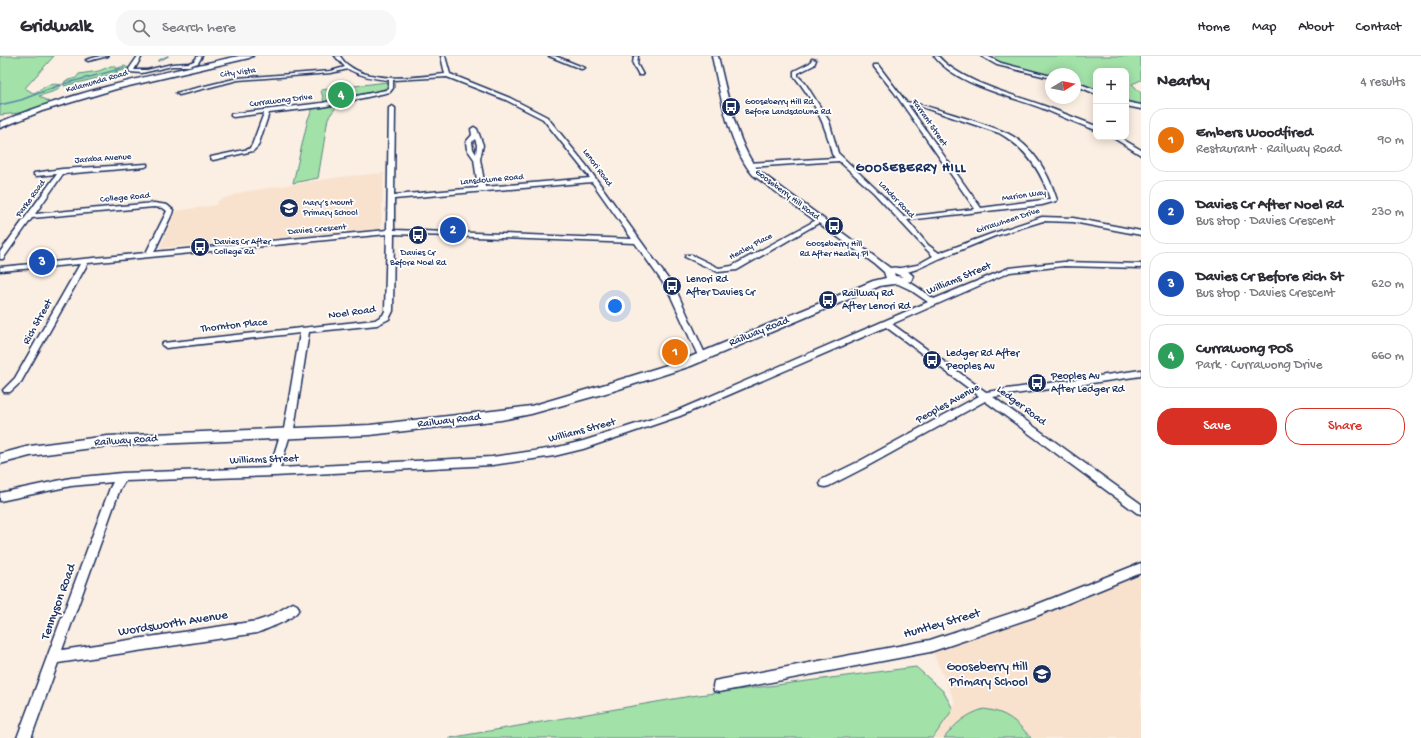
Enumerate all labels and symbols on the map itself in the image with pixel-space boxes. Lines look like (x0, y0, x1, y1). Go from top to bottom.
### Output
street label: City Vista (219, 65, 258, 81)
street label: Kalamunda Road (65, 68, 130, 96)
north arrow (1045, 68, 1081, 104)
pin: 4 (328, 80, 354, 110)
street label: Currawong Drive (249, 92, 313, 110)
bus stop icon: Gooseberry Hill Rd Before Landsdowne Rd (720, 96, 742, 118)
street label: Farrant Street (908, 96, 950, 150)
place label: Gooseberry Hill Rd Before Landsdowne Rd (744, 97, 831, 118)
street label: Lenori Road (580, 147, 615, 190)
street label: Jaraba Avenue (74, 152, 132, 166)
district label: GOOSEBERRY HILL (856, 161, 966, 176)
street label: Gooseberry Hill Road (752, 167, 822, 223)
street label: Lansdowne Road (460, 172, 525, 188)
street label: Parke Road (13, 178, 49, 221)
street label: Landor Road (876, 179, 917, 221)
street label: Marion Way (1001, 187, 1047, 205)
street label: College Road (100, 190, 151, 206)
school or university icon: Mary’s Mount Primary School (278, 197, 300, 219)
place label: Mary’s Mount Primary School (302, 198, 358, 219)
street label: Girrawheen Drive (975, 205, 1041, 236)
pin: 2 (440, 215, 466, 245)
bus stop icon: Gooseberry Hill Rd After Healey Pl (823, 215, 845, 237)
street label: Davies Crescent (286, 222, 348, 238)
bus stop icon: Davies Cr Before Noel Rd (407, 224, 429, 246)
street label: Healey Place (727, 231, 775, 263)
bus stop icon: Davies Cr After College Rd (189, 236, 211, 258)
place label: Davies Cr After College Rd (213, 237, 271, 258)
place label: Gooseberry Hill Rd After Healey Pl (800, 239, 868, 260)
pin: 3 (29, 247, 55, 277)
place label: Davies Cr Before Noel Rd (389, 248, 447, 269)
street label: Williams Street (925, 259, 994, 298)
place label: Lenori Rd After Davies Cr (686, 274, 756, 299)
bus stop icon: Lenori Rd After Davies Cr (661, 275, 683, 297)
place label: Railway Rd After Lenori Rd (842, 288, 912, 313)
bus stop icon: Railway Rd After Lenori Rd (817, 289, 839, 311)
street label: Rich Street (21, 296, 56, 347)
your location (605, 296, 625, 316)
street label: Noel Road (328, 304, 378, 322)
street label: Railway Road (727, 314, 792, 349)
street label: Thornton Place (199, 316, 268, 336)
pin: 1 (662, 337, 688, 367)
place label: Ledger Rd After Peoples Av (945, 347, 1020, 373)
bus stop icon: Ledger Rd After Peoples Av (921, 349, 943, 371)
place label: Peoples Av After Ledger Rd (1050, 371, 1126, 396)
bus stop icon: Peoples Av After Ledger Rd (1026, 372, 1048, 394)
street label: Peoples Avenue (913, 381, 982, 427)
street label: Ledger Road (994, 384, 1049, 429)
street label: Railway Road (417, 411, 483, 431)
street label: Williams Street (547, 416, 618, 446)
street label: Railway Road (94, 433, 160, 449)
street label: Williams Street (229, 453, 300, 467)
street label: Tennyson Road (38, 561, 80, 643)
street label: Huntley Street (902, 605, 984, 642)
street label: Wordsworth Avenue (117, 608, 229, 640)
place label: Gooseberry Hill Primary School (947, 660, 1028, 690)
school or university icon: Gooseberry Hill Primary School (1031, 663, 1053, 685)

